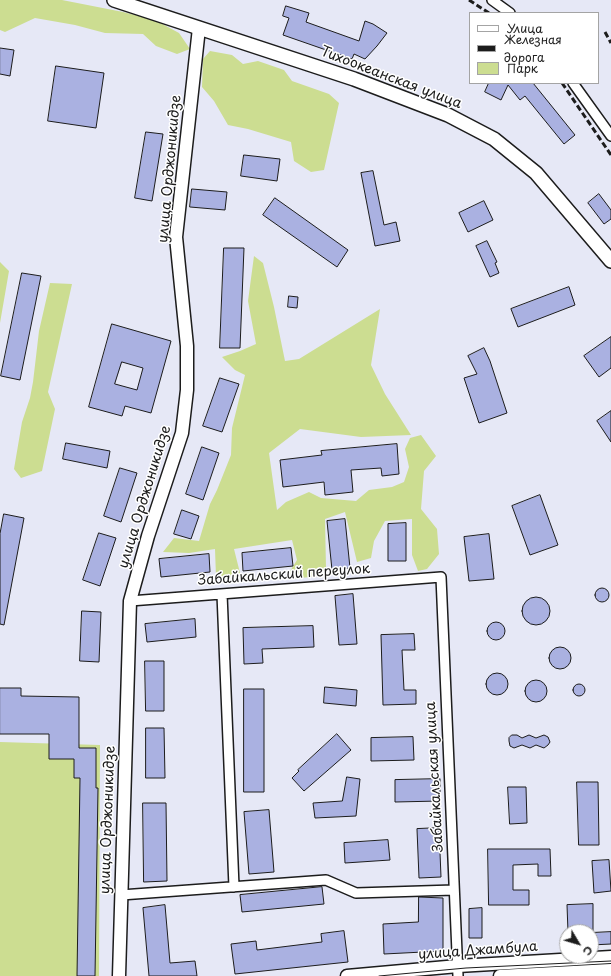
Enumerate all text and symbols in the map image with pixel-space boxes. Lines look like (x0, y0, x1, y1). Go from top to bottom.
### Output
legend (469, 12, 599, 84)
text: Улица (507, 19, 543, 37)
text: Железная дорога (504, 30, 562, 66)
street label: Тихоокеанская улица (318, 43, 464, 113)
text: Парк (507, 59, 538, 77)
street label: улица Орджоникидзе (155, 94, 185, 244)
street label: улица Орджоникидзе (115, 424, 175, 570)
street label: Забайкальский переулок (197, 561, 371, 589)
street label: Забайкальская улица (423, 701, 447, 853)
street label: улица Орджоникидзе (97, 745, 119, 895)
north arrow (559, 924, 599, 964)
street label: улица Джамбула (418, 938, 538, 964)
text: С (579, 943, 597, 960)

